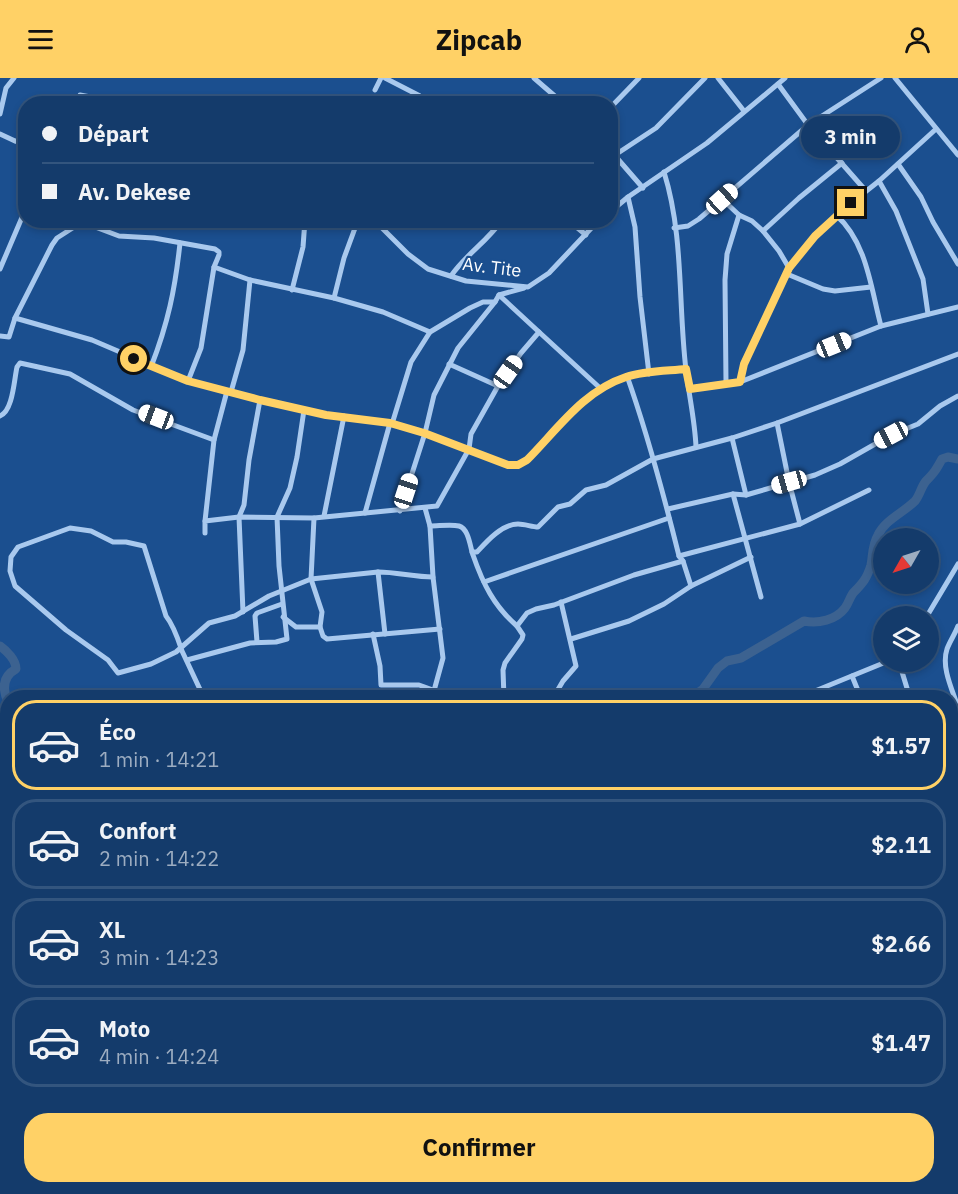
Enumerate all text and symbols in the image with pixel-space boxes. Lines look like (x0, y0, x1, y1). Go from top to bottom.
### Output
text: Zipcab (436, 22, 522, 57)
icon: menu (24, 23, 57, 56)
icon: person (901, 23, 934, 56)
callout: 3 min (802, 116, 900, 158)
text: Départ (78, 119, 149, 148)
text: 3 min (824, 123, 877, 150)
text: Av. Dekese (78, 177, 191, 206)
car (703, 180, 741, 218)
route end (837, 189, 864, 216)
street label: Av. Tite (461, 252, 523, 282)
car (814, 330, 854, 360)
route start (120, 345, 147, 372)
car (490, 352, 526, 392)
car (136, 402, 176, 432)
car (871, 419, 911, 451)
car (769, 468, 809, 496)
car (392, 471, 420, 511)
north arrow (873, 528, 939, 594)
map controls (873, 528, 939, 672)
button: layers (873, 606, 939, 672)
text: Éco (99, 717, 136, 746)
icon: car (27, 718, 81, 772)
text: $1.57 (871, 731, 931, 760)
text: 1 min · 14:21 (99, 746, 219, 773)
text: Confort (99, 816, 177, 845)
icon: car (27, 817, 81, 871)
text: $2.11 (871, 830, 931, 859)
text: 2 min · 14:22 (99, 845, 219, 872)
text: XL (99, 915, 125, 944)
icon: car (27, 916, 81, 970)
text: $2.66 (871, 929, 931, 958)
text: 3 min · 14:23 (99, 944, 219, 971)
text: Moto (99, 1014, 150, 1043)
icon: car (27, 1015, 81, 1069)
text: $1.47 (871, 1028, 931, 1057)
text: 4 min · 14:24 (99, 1043, 219, 1070)
button: Confirmer (24, 1113, 934, 1182)

